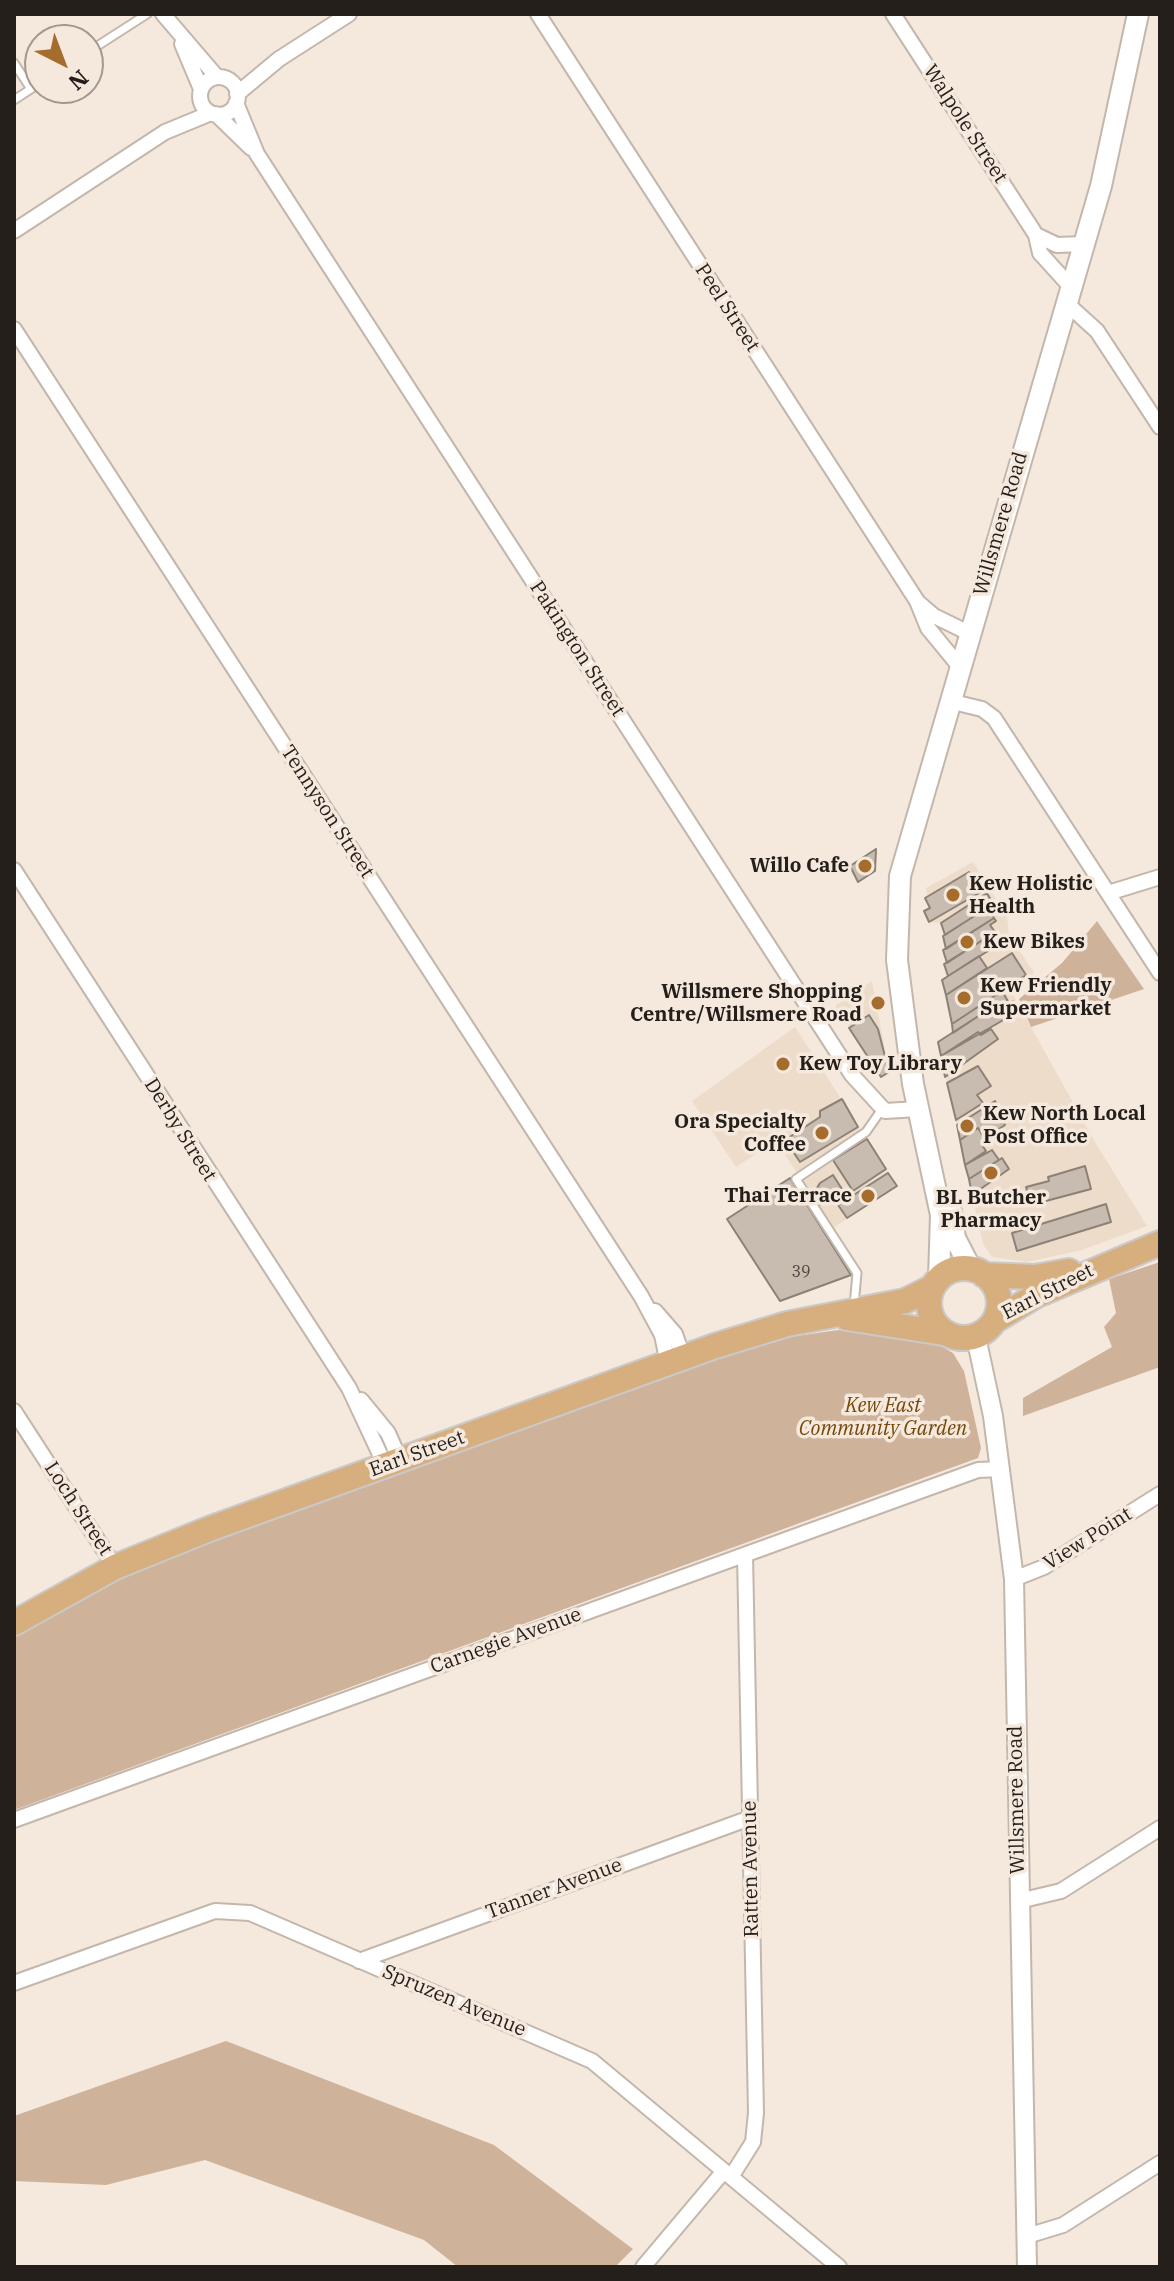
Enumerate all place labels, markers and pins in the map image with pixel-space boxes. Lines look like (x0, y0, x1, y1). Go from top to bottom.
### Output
place label: Willo Cafe (750, 854, 849, 878)
marker: Willo Cafe (856, 857, 874, 875)
place label: Kew Holistic Health (969, 872, 1093, 919)
marker: Kew Holistic Health (944, 886, 962, 904)
place label: Kew Bikes (983, 930, 1085, 954)
marker: Kew Bikes (958, 933, 976, 951)
place label: Kew Friendly Supermarket (980, 974, 1112, 1021)
place label: Willsmere Shopping Centre/Willsmere Road (630, 980, 862, 1027)
marker: Kew Friendly Supermarket (955, 989, 973, 1007)
marker: Willsmere Shopping Centre/Willsmere Road (869, 994, 887, 1012)
place label: Kew Toy Library (799, 1052, 962, 1076)
marker: Kew Toy Library (774, 1055, 792, 1073)
place label: Kew North Local Post Office (983, 1102, 1146, 1149)
place label: Ora Specialty Coffee (674, 1110, 806, 1157)
marker: Kew North Local Post Office (958, 1117, 976, 1135)
marker: Ora Specialty Coffee (813, 1124, 831, 1142)
marker: BL Butcher Pharmacy (982, 1164, 1000, 1182)
place label: Thai Terrace (724, 1184, 852, 1208)
place label: BL Butcher Pharmacy (936, 1186, 1046, 1233)
marker: Thai Terrace (859, 1187, 877, 1205)

